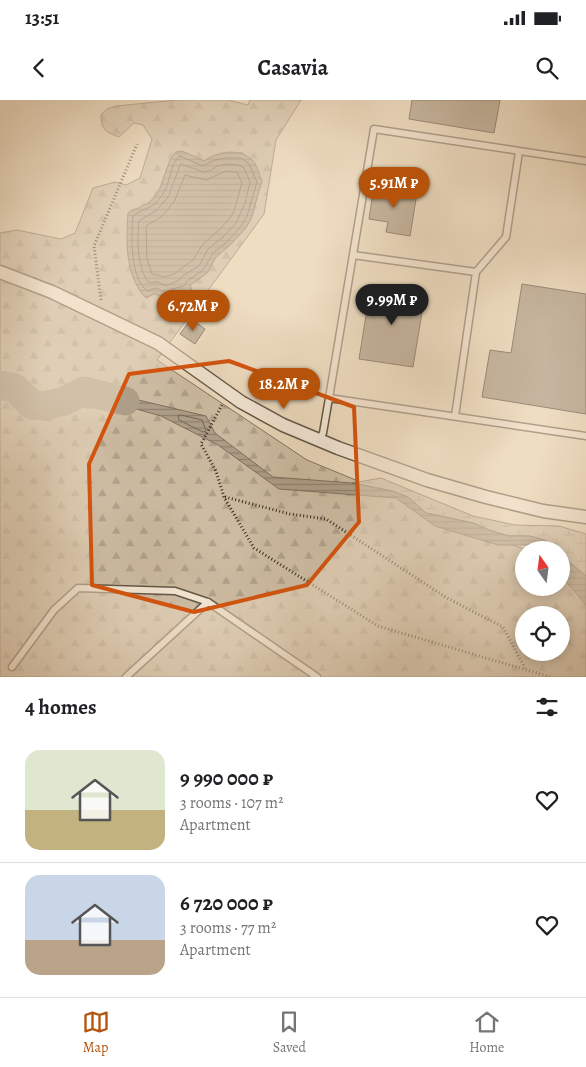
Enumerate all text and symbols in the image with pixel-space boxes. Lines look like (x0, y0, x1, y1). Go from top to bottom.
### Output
text: 13:51 (25, 5, 59, 31)
text: Casavia (258, 53, 328, 83)
icon: back (25, 54, 53, 82)
icon: search (533, 54, 561, 82)
pin: 5.91M ₽ (348, 166, 440, 209)
text: 5.91M ₽ (370, 172, 418, 194)
pin: 9.99M ₽ (346, 284, 438, 326)
text: 9.99M ₽ (367, 289, 418, 311)
pin: 6.72M ₽ (147, 290, 239, 332)
text: 6.72M ₽ (168, 295, 218, 317)
pin: 18.2M ₽ (238, 368, 330, 410)
text: 18.2M ₽ (259, 373, 309, 395)
north arrow (515, 541, 570, 596)
map controls (515, 541, 570, 661)
button: locate (515, 606, 570, 661)
text: 4 homes (25, 693, 97, 721)
icon: filters (533, 693, 561, 721)
text: 9 990 000 ₽ (180, 764, 273, 792)
icon: home (65, 770, 125, 830)
icon: heart (533, 786, 561, 814)
text: 3 rooms · 107 m² (180, 792, 283, 814)
text: Apartment (180, 814, 251, 836)
text: 6 720 000 ₽ (180, 889, 273, 917)
icon: home (65, 895, 125, 955)
icon: heart (533, 911, 561, 939)
text: 3 rooms · 77 m² (180, 917, 276, 939)
text: Apartment (180, 939, 251, 961)
tab: Map (82, 1008, 110, 1057)
tab: Saved (273, 1008, 306, 1057)
tab: Home (469, 1008, 504, 1057)

